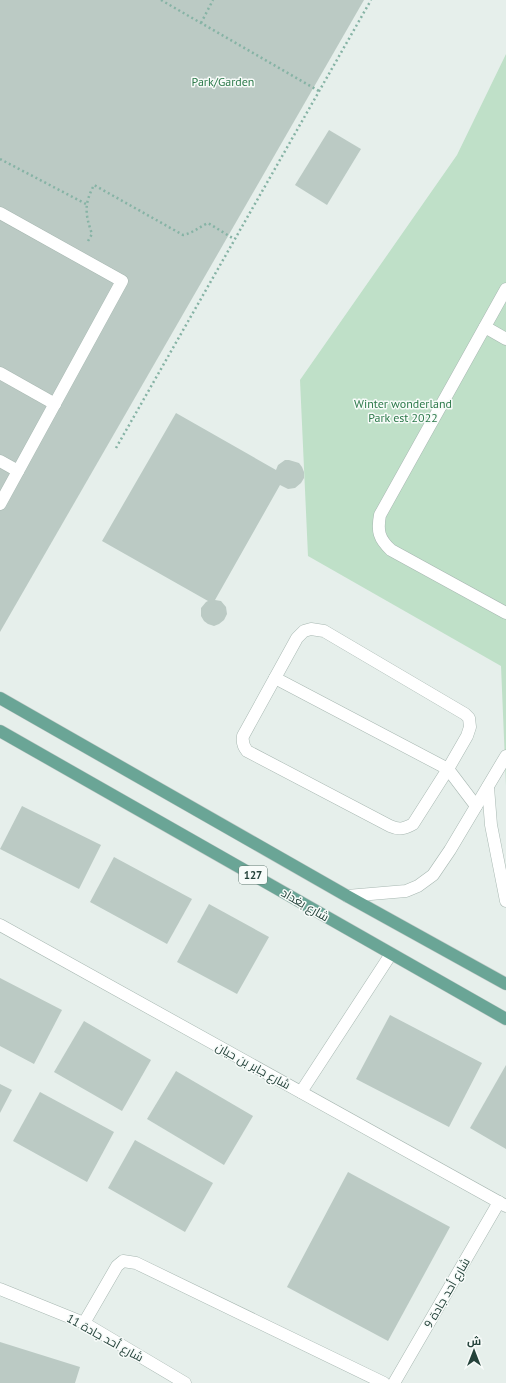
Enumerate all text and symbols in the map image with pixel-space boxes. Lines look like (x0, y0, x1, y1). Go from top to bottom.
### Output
park label: Park/Garden (192, 74, 254, 89)
park label: Winter wonderland Park est 2022 (354, 396, 452, 425)
road number: 127 (239, 866, 267, 884)
street label: شارع بغداد (278, 885, 332, 925)
street label: شارع جابر بن حيان (213, 1039, 293, 1093)
street label: شارع أحد جادة 9 (420, 1255, 474, 1331)
street label: شارع أحد جادة 11 (64, 1310, 146, 1366)
north arrow (454, 1331, 494, 1371)
text: ش (467, 1334, 481, 1348)

